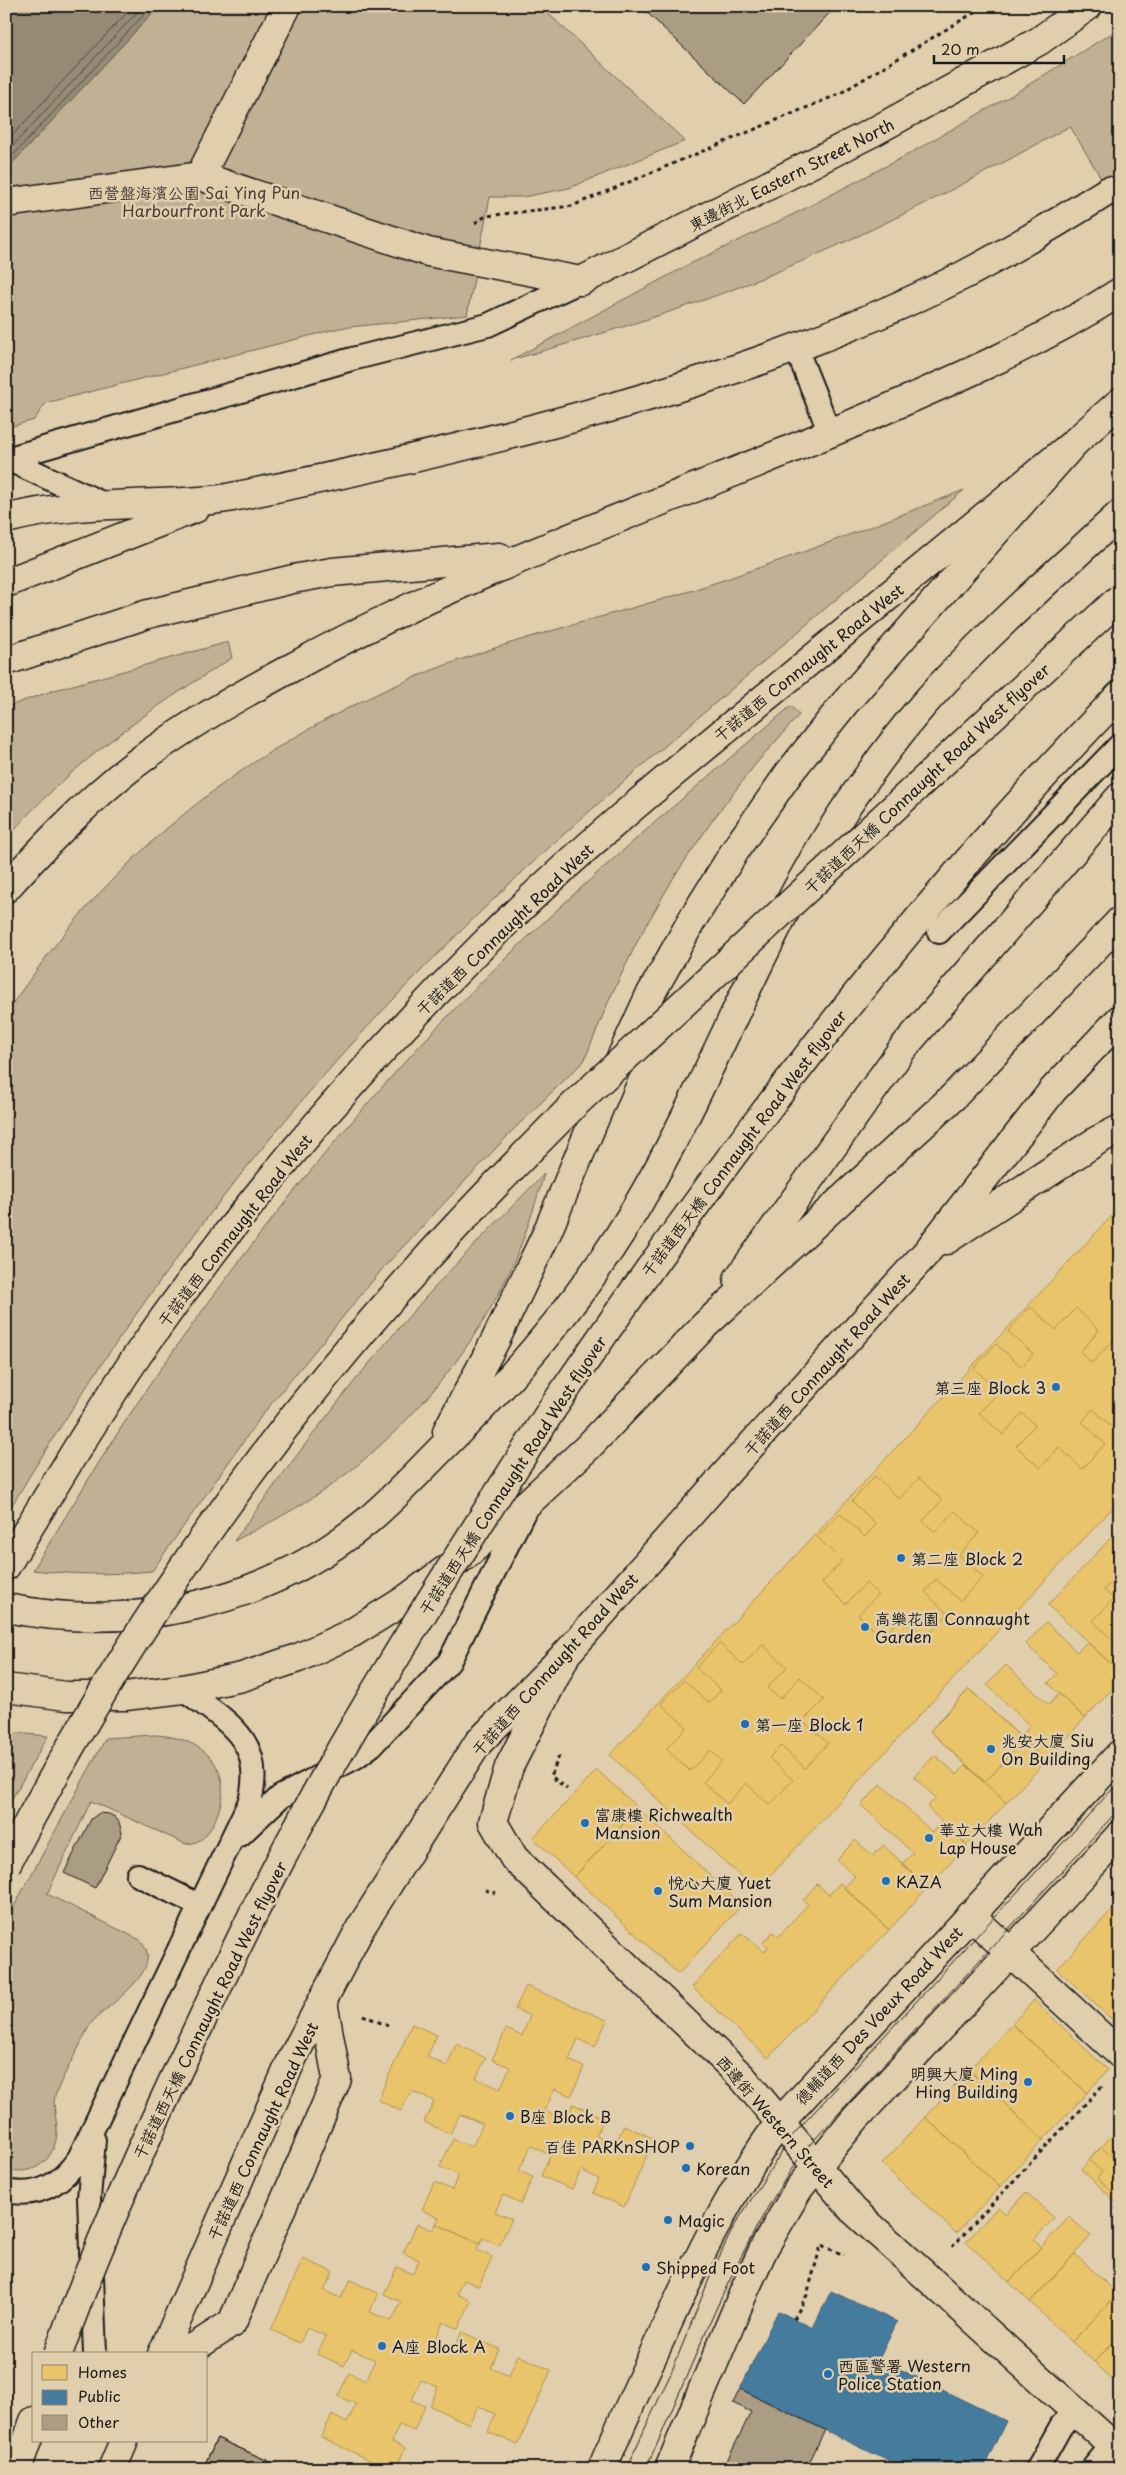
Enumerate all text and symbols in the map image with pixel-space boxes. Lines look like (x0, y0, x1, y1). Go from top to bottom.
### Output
scale bar (934, 32, 1064, 64)
text: 20 m (941, 37, 980, 60)
street label: 東邊街北 Eastern Street North (684, 112, 898, 236)
park label: 西營盤海濱公園 Sai Ying Pun Harbourfront Park (88, 180, 300, 222)
street label: 干諾道西 Connaught Road West (708, 577, 908, 747)
street label: 干諾道西天橋 Connaught Road West flyover (798, 657, 1055, 899)
street label: 干諾道西 Connaught Road West (410, 837, 598, 1021)
street label: 干諾道西天橋 Connaught Road West flyover (634, 1004, 852, 1282)
street label: 干諾道西 Connaught Road West (151, 1128, 317, 1332)
street label: 干諾道西 Connaught Road West (737, 1267, 915, 1461)
street label: 干諾道西天橋 Connaught Road West flyover (412, 1330, 612, 1619)
place label: 第三座 Block 3 (934, 1375, 1046, 1399)
marker: 第三座 Block 3 (1050, 1381, 1062, 1393)
place label: 第二座 Block 2 (911, 1546, 1023, 1570)
marker: 第二座 Block 2 (895, 1552, 907, 1564)
street label: 干諾道西 Connaught Road West (465, 1567, 643, 1761)
place label: 高樂花園 Connaught Garden (875, 1606, 1030, 1648)
marker: 高樂花園 Connaught Garden (859, 1621, 871, 1633)
place label: 第一座 Block 1 (755, 1712, 864, 1736)
marker: 第一座 Block 1 (739, 1718, 751, 1730)
place label: 兆安大廈 Siu On Building (1001, 1728, 1094, 1770)
marker: 兆安大廈 Siu On Building (985, 1743, 997, 1755)
place label: 富康樓 Richwealth Mansion (595, 1802, 733, 1844)
marker: 富康樓 Richwealth Mansion (579, 1817, 591, 1829)
place label: 華立大樓 Wah Lap House (939, 1817, 1043, 1859)
marker: 華立大樓 Wah Lap House (923, 1832, 935, 1844)
street label: 干諾道西天橋 Connaught Road West flyover (126, 1856, 292, 2163)
place label: KAZA (896, 1869, 942, 1893)
place label: 悅心大廈 Yuet Sum Mansion (668, 1870, 772, 1912)
marker: KAZA (880, 1875, 892, 1887)
marker: 悅心大廈 Yuet Sum Mansion (652, 1885, 664, 1897)
street label: 德輔道西 Des Voeux Road West (789, 1920, 967, 2110)
street label: 干諾道西 Connaught Road West (201, 2018, 323, 2244)
street label: 西邊街 Western Street (711, 2049, 841, 2193)
place label: 明興大廈 Ming Hing Building (910, 2061, 1018, 2103)
marker: 明興大廈 Ming Hing Building (1022, 2076, 1034, 2088)
place label: B座 Block B (520, 2104, 611, 2128)
marker: B座 Block B (504, 2110, 516, 2122)
place label: 百佳 PARKnSHOP (545, 2134, 680, 2158)
marker: 百佳 PARKnSHOP (684, 2140, 696, 2152)
place label: Korean (696, 2156, 750, 2180)
marker: Korean (680, 2162, 692, 2174)
place label: Magic (678, 2208, 725, 2232)
marker: Magic (662, 2214, 674, 2226)
place label: Shipped Foot (656, 2255, 756, 2279)
marker: Shipped Foot (640, 2261, 652, 2273)
place label: A座 Block A (392, 2334, 486, 2358)
marker: A座 Block A (376, 2340, 388, 2352)
legend (32, 2352, 208, 2442)
place label: 西區警署 Western Police Station (838, 2353, 971, 2395)
text: Homes (78, 2360, 127, 2383)
marker: 西區警署 Western Police Station (822, 2368, 834, 2380)
text: Public (78, 2384, 121, 2407)
text: Other (78, 2410, 119, 2433)

